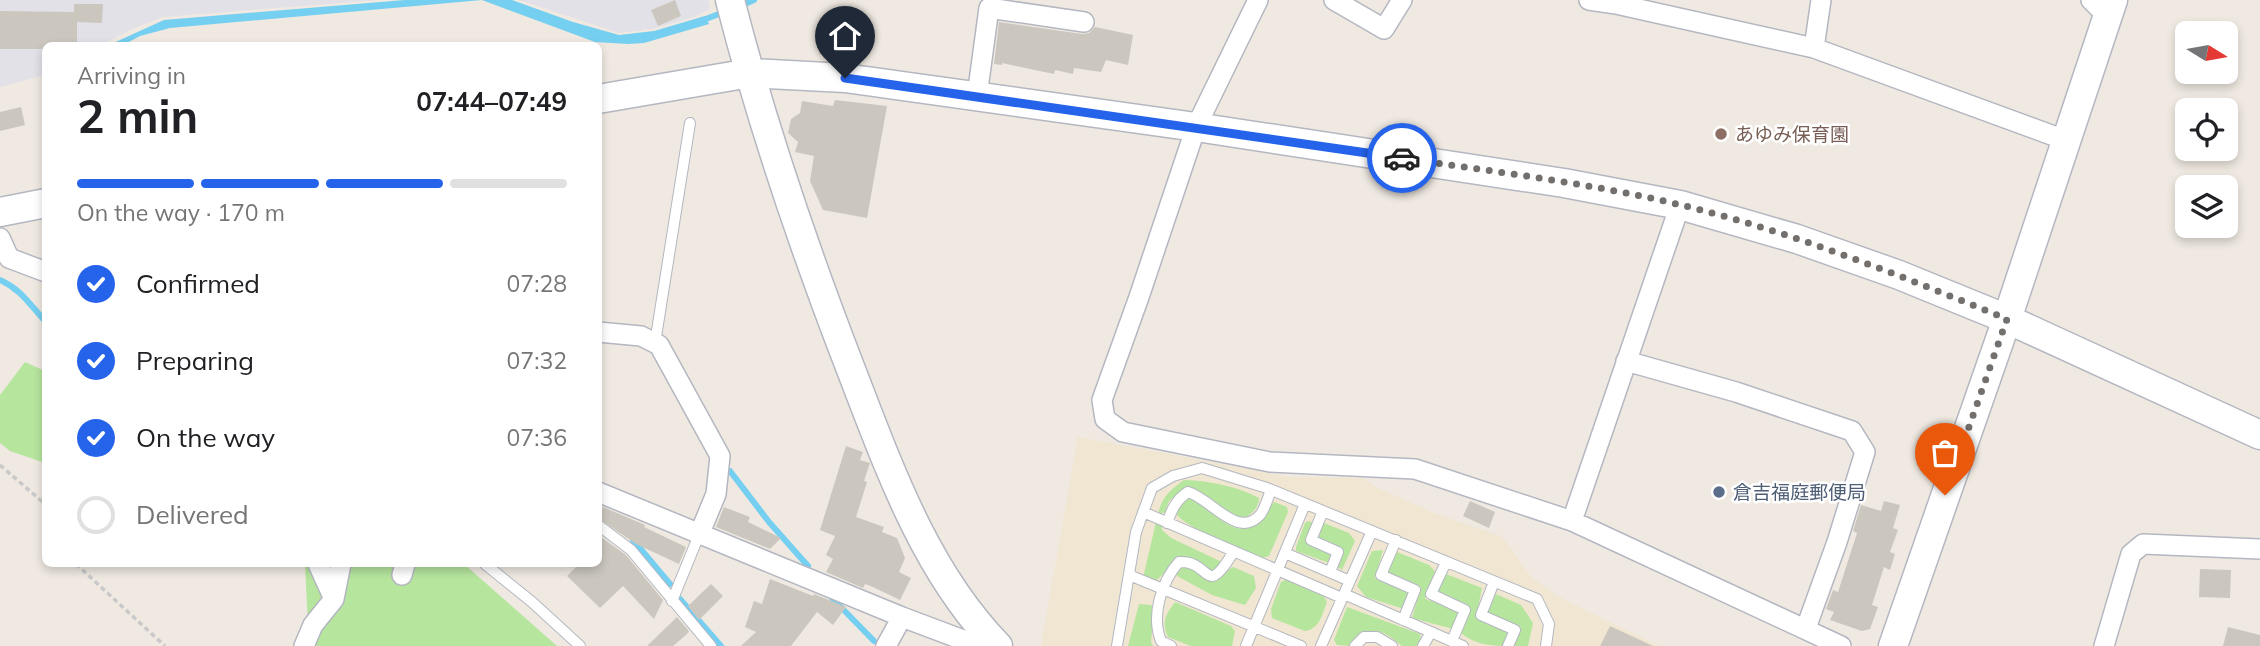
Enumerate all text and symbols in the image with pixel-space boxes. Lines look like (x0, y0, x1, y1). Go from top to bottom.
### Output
pin (815, 6, 875, 78)
icon: home (826, 17, 864, 55)
north arrow (2175, 21, 2238, 84)
map controls (2175, 21, 2238, 238)
text: Arriving in (77, 61, 186, 90)
text: 07:44–07:49 (416, 85, 567, 118)
text: 2 min (77, 87, 198, 145)
button: locate (2175, 98, 2238, 161)
place label: あゆみ保育園 (1735, 122, 1849, 146)
courier (1367, 123, 1437, 193)
marker: あゆみ保育園 (1713, 126, 1729, 142)
icon: car (1383, 139, 1421, 177)
button: layers (2175, 175, 2238, 238)
text: On the way · 170 m (77, 198, 285, 227)
icon: check (77, 265, 115, 303)
text: Confirmed (136, 267, 260, 300)
text: 07:28 (507, 269, 567, 298)
icon: check (77, 342, 115, 380)
text: Preparing (136, 344, 254, 377)
text: 07:32 (507, 346, 567, 375)
icon: check (77, 419, 115, 457)
text: On the way (136, 421, 275, 454)
text: 07:36 (507, 423, 567, 452)
pin (1915, 423, 1975, 495)
icon: bag (1926, 434, 1964, 472)
place label: 倉吉福庭郵便局 (1733, 480, 1866, 504)
marker: 倉吉福庭郵便局 (1711, 484, 1727, 500)
text: Delivered (136, 498, 249, 531)

